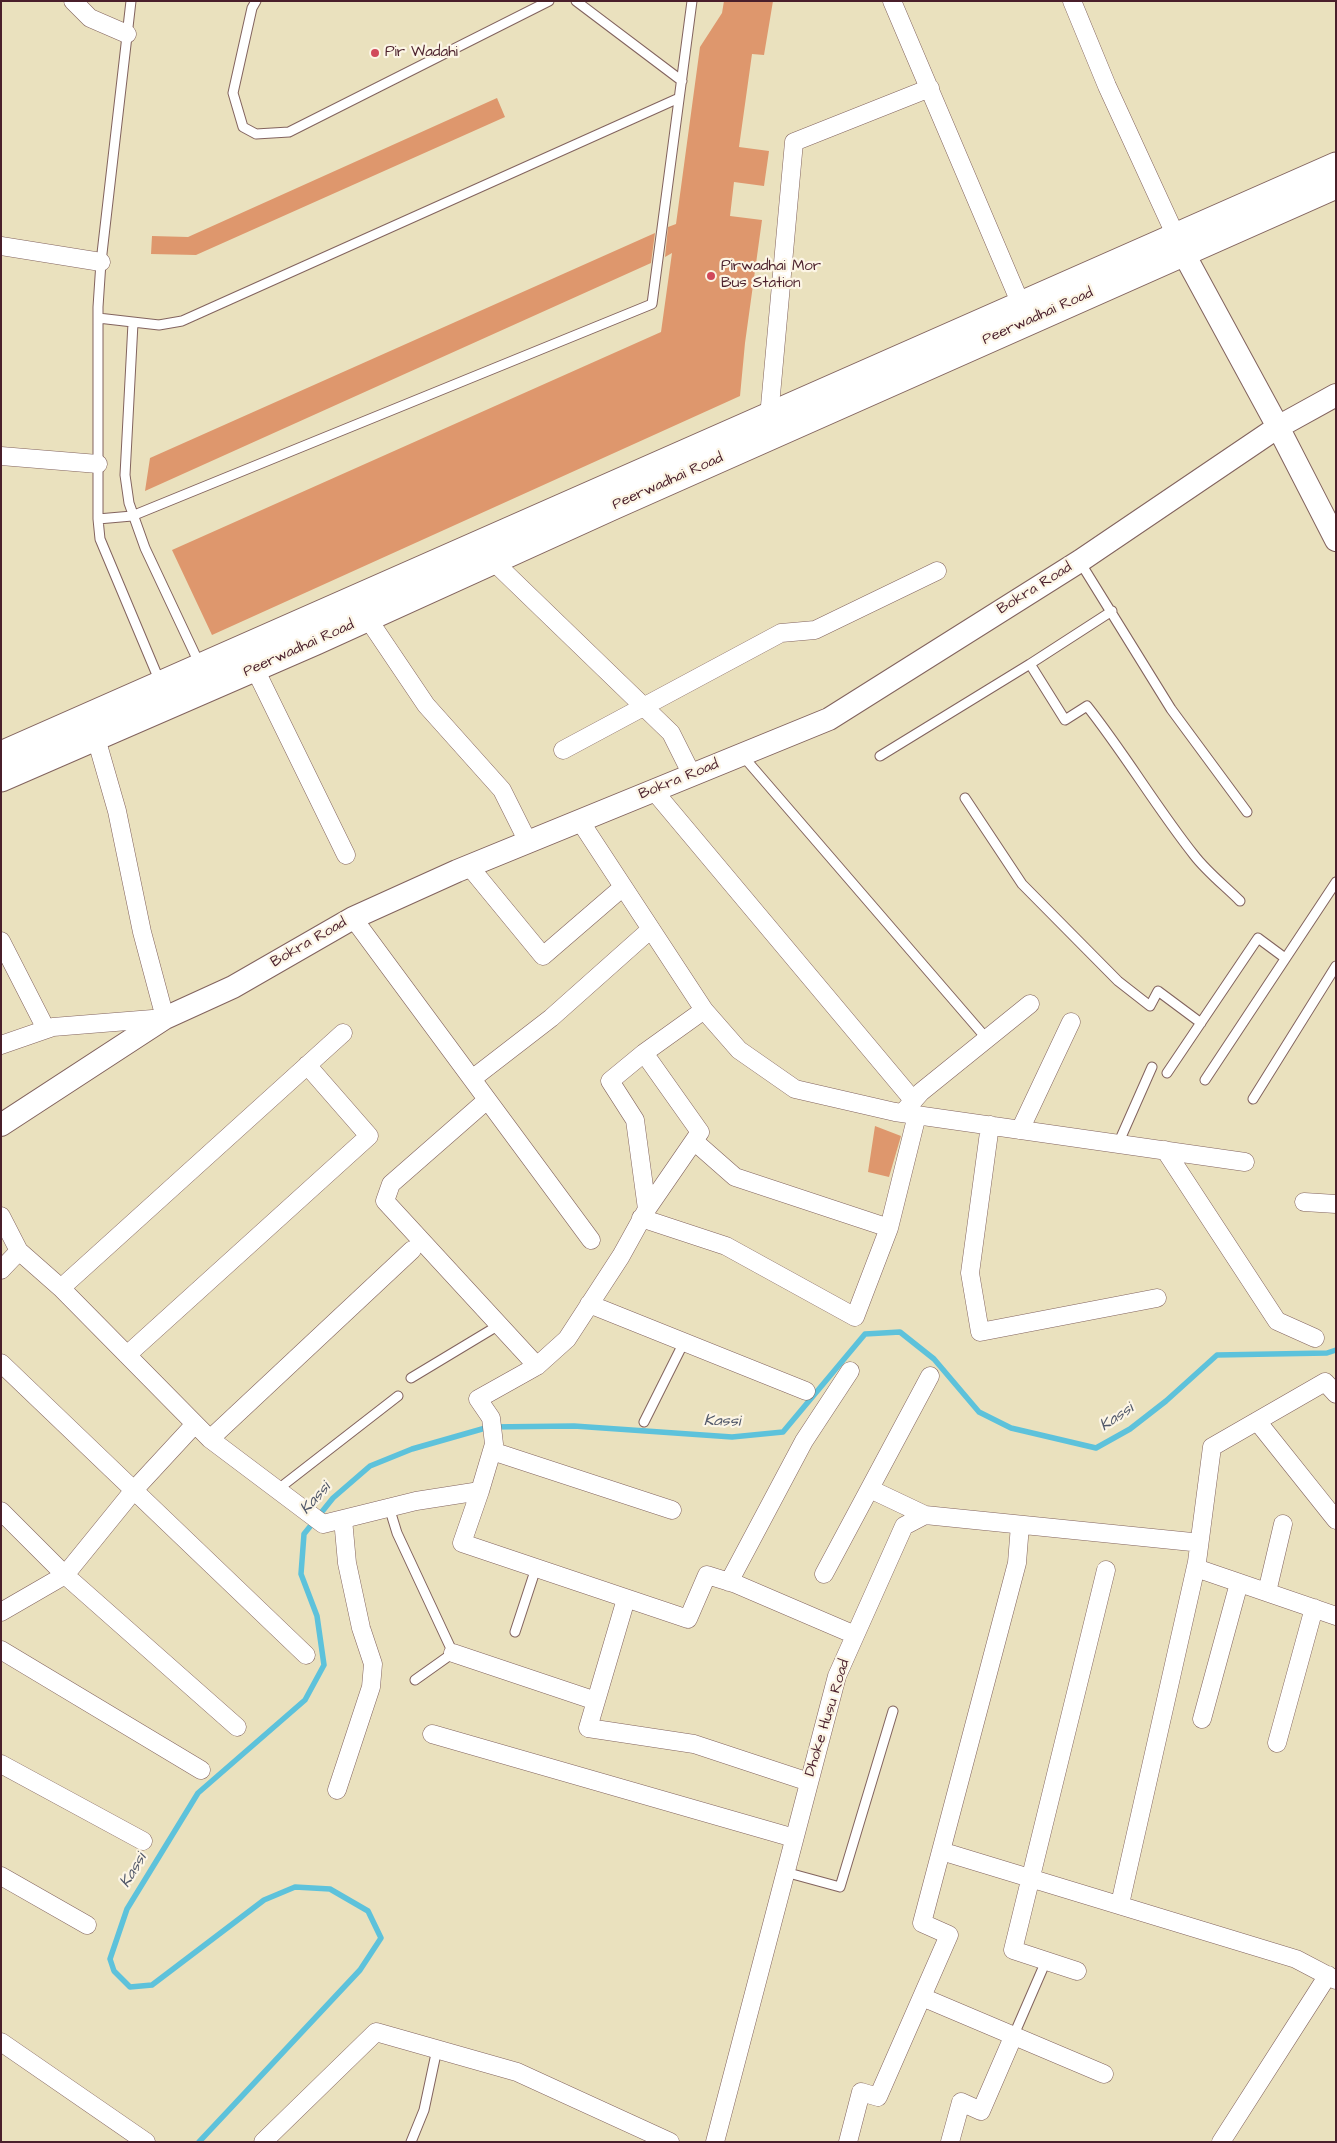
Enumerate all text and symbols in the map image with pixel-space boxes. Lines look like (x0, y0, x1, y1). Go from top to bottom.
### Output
place label: Pir Wadahi (385, 44, 458, 62)
marker: Pir Wadahi (369, 47, 381, 59)
place label: Pirwadhai Mor Bus Station (721, 258, 821, 293)
marker: Pirwadhai Mor Bus Station (705, 270, 717, 282)
street label: Peerwadhai Road (980, 285, 1096, 349)
street label: Peerwadhai Road (610, 450, 726, 514)
street label: Bokra Road (994, 559, 1076, 619)
street label: Peerwadhai Road (241, 617, 357, 681)
street label: Bokra Road (636, 756, 722, 804)
street label: Bokra Road (268, 914, 350, 972)
water label: Kassi (1097, 1400, 1137, 1436)
water label: Kassi (704, 1412, 740, 1432)
water label: Kassi (297, 1479, 335, 1519)
street label: Dhoke Husu Road (802, 1657, 854, 1779)
water label: Kassi (116, 1850, 152, 1892)

